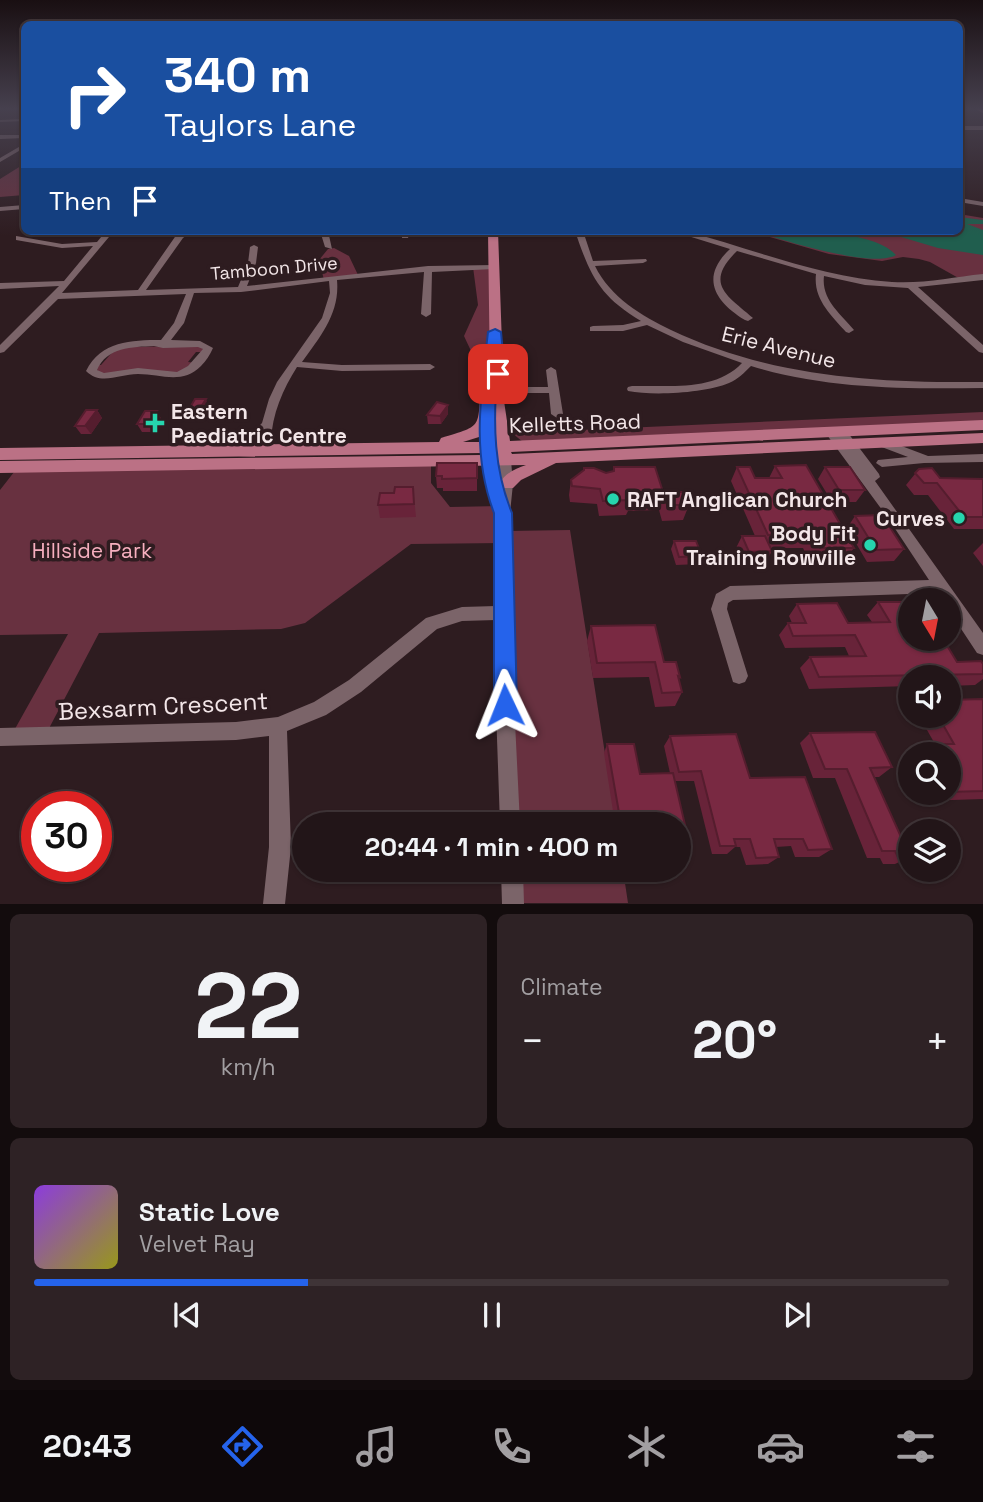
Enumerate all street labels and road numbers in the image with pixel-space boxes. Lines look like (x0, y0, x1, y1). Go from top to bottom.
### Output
street label: Tamboon Drive (210, 251, 338, 285)
street label: Erie Avenue (719, 320, 839, 374)
street label: Kelletts Road (509, 407, 641, 439)
street label: Bexsarm Crescent (57, 685, 269, 727)

